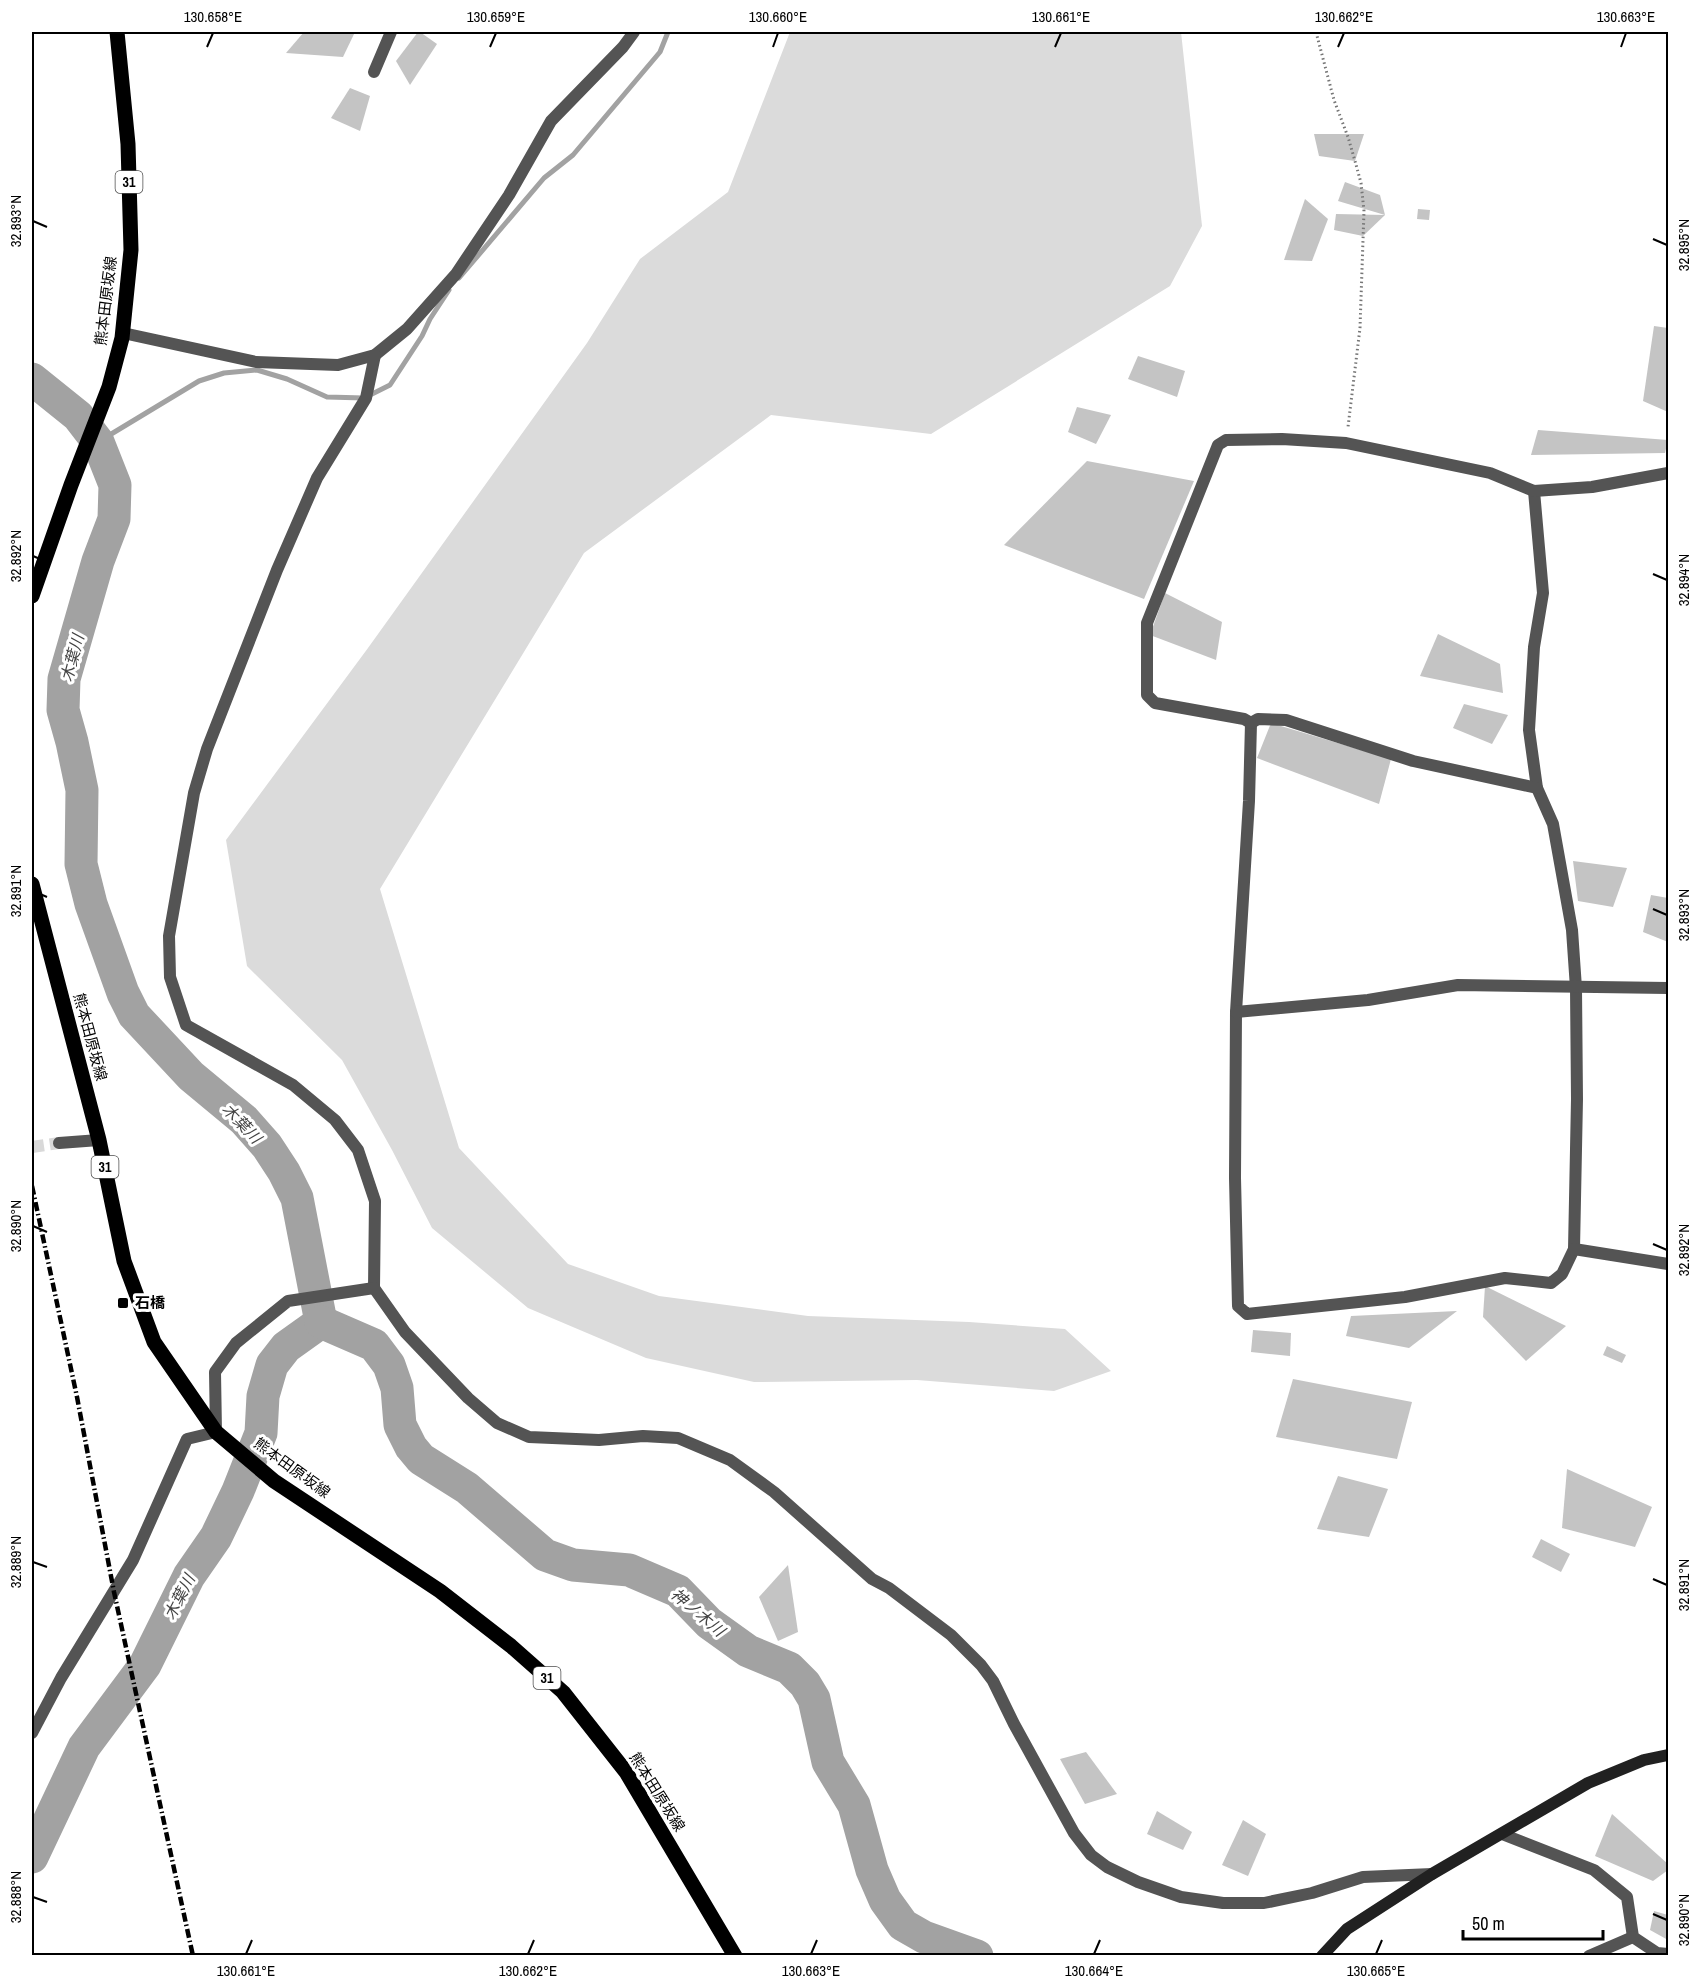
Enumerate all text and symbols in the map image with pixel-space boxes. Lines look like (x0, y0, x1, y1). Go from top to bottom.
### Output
text: 130.658°E (184, 6, 242, 27)
text: 130.659°E (467, 6, 525, 27)
text: 130.660°E (749, 6, 807, 27)
text: 130.661°E (1032, 6, 1090, 27)
text: 130.662°E (1315, 6, 1373, 27)
text: 130.663°E (1597, 6, 1655, 27)
road number: 31 (116, 171, 142, 193)
text: 32.893°N (5, 195, 26, 247)
text: 32.895°N (1673, 219, 1694, 271)
street label: 熊本田原坂線 (90, 255, 121, 347)
text: 32.892°N (5, 530, 26, 582)
text: 32.894°N (1673, 554, 1694, 606)
water label: 木葉川 (55, 630, 89, 684)
text: 32.891°N (5, 865, 26, 917)
text: 32.893°N (1673, 889, 1694, 941)
street label: 熊本田原坂線 (69, 991, 112, 1083)
water label: 木葉川 (217, 1098, 268, 1149)
road number: 31 (92, 1156, 118, 1178)
text: 32.890°N (5, 1200, 26, 1252)
text: 32.892°N (1673, 1224, 1694, 1276)
place label: 石橋 (135, 1292, 166, 1313)
marker: 石橋 (116, 1296, 130, 1310)
street label: 熊本田原坂線 (250, 1433, 335, 1503)
text: 32.889°N (5, 1536, 26, 1588)
text: 32.891°N (1673, 1559, 1694, 1611)
water label: 木葉川 (158, 1569, 201, 1623)
water label: 神ノ木川 (666, 1583, 731, 1642)
road number: 31 (534, 1667, 560, 1689)
street label: 熊本田原坂線 (625, 1748, 690, 1835)
text: 32.888°N (5, 1871, 26, 1923)
text: 32.890°N (1673, 1894, 1694, 1946)
scale bar (1463, 1903, 1602, 1941)
text: 50 m (1472, 1911, 1505, 1936)
text: 130.661°E (217, 1960, 275, 1981)
text: 130.662°E (499, 1960, 557, 1981)
text: 130.663°E (782, 1960, 840, 1981)
text: 130.664°E (1065, 1960, 1123, 1981)
text: 130.665°E (1347, 1960, 1405, 1981)

